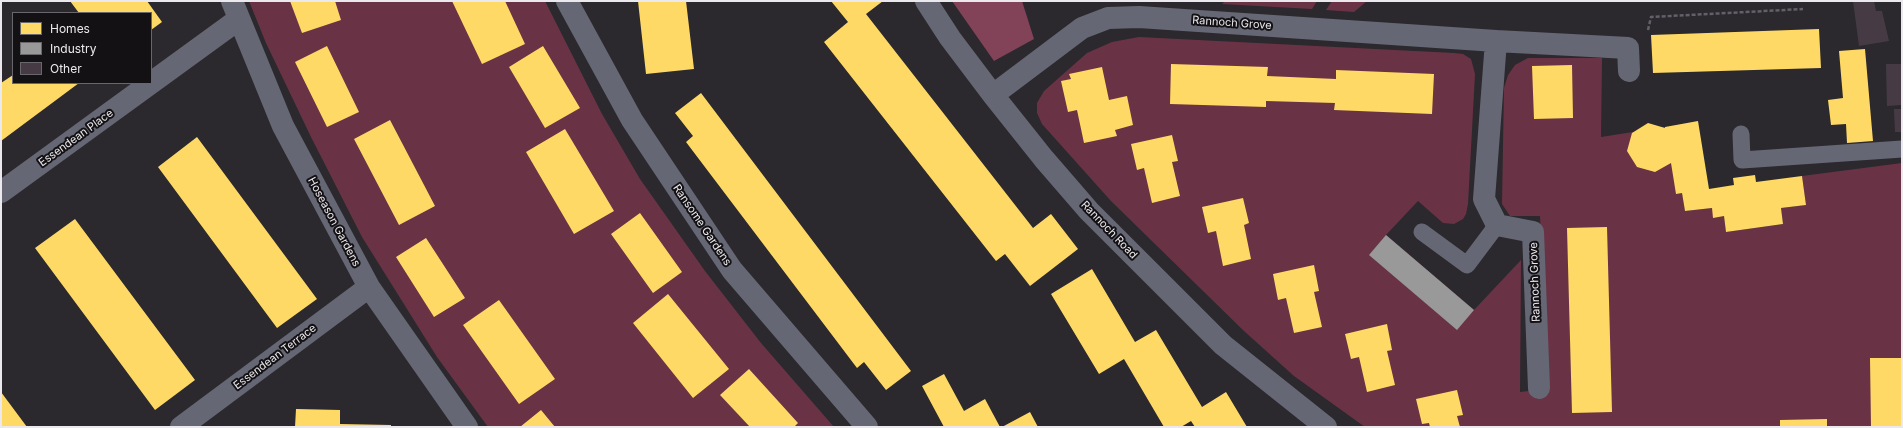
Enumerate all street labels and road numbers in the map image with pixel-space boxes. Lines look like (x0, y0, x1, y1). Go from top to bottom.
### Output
street label: Rannoch Grove (1192, 14, 1272, 32)
street label: Essendean Place (36, 107, 116, 169)
street label: Hoseason Gardens (305, 175, 363, 269)
street label: Ransome Gardens (670, 182, 734, 268)
street label: Rannoch Road (1078, 198, 1140, 262)
street label: Rannoch Grove (1527, 242, 1543, 322)
street label: Essendean Terrace (231, 322, 319, 392)

